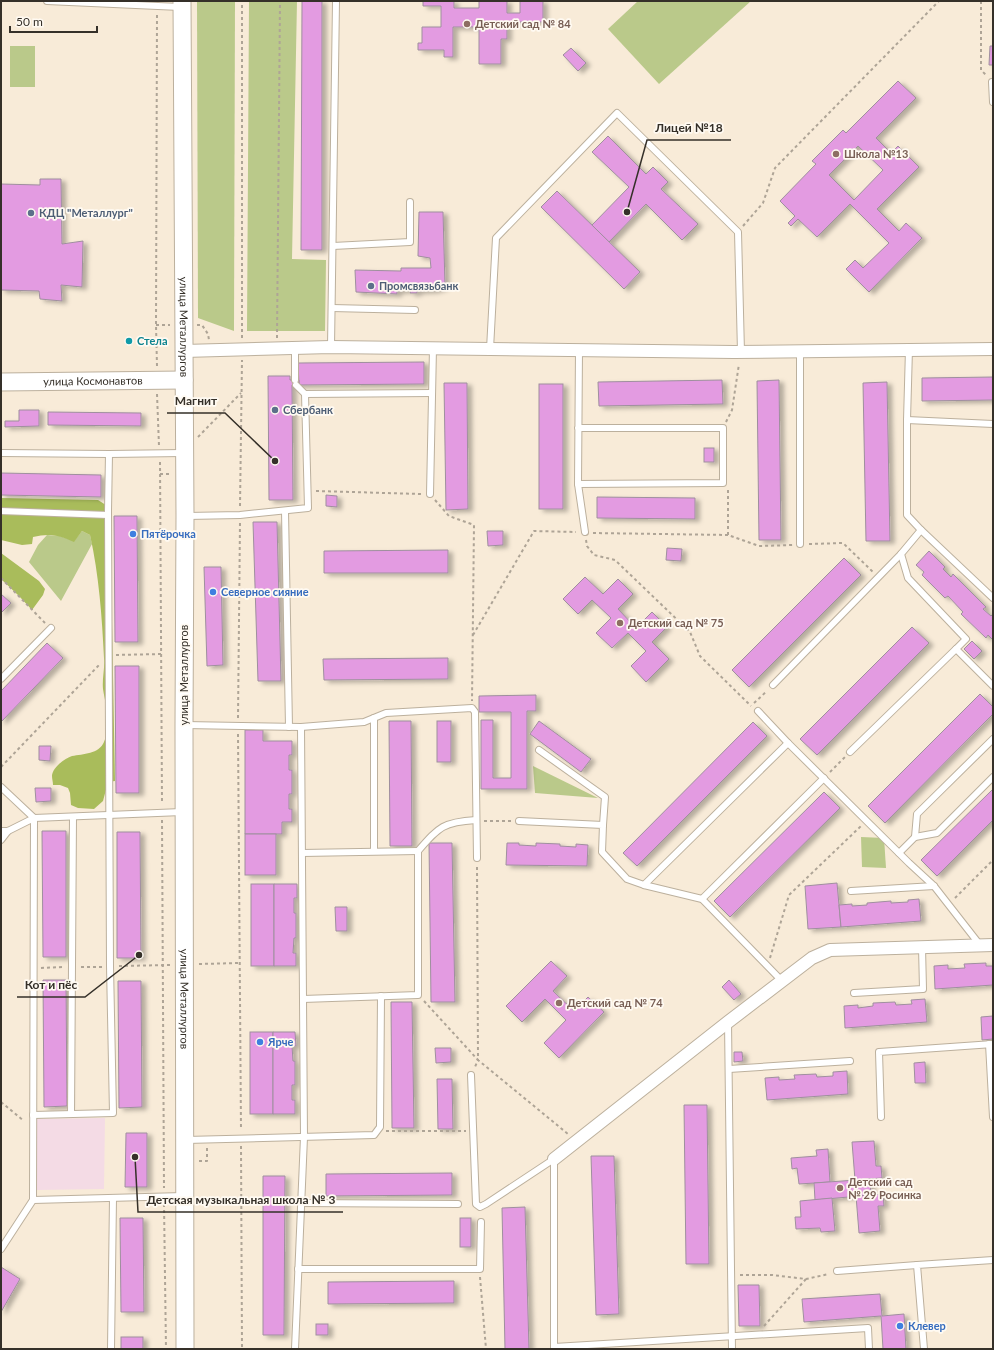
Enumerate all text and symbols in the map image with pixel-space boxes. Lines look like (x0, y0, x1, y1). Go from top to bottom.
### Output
scale bar (10, 8, 97, 34)
text: 50 m (16, 14, 43, 29)
place label: Детский сад № 84 (475, 17, 571, 30)
marker: Детский сад № 84 (462, 19, 472, 29)
callout: Лицей №18 (647, 116, 731, 140)
text: Лицей №18 (654, 120, 723, 135)
place label: Школа №13 (844, 147, 908, 160)
marker: Школа №13 (831, 149, 841, 159)
place label: КДЦ "Металлург" (39, 206, 133, 219)
marker: КДЦ "Металлург" (26, 208, 36, 218)
street label: улица Металлургов (178, 277, 191, 377)
place label: Промсвязьбанк (379, 279, 459, 292)
marker: Промсвязьбанк (366, 281, 376, 291)
place label: Стела (137, 334, 168, 347)
marker: Стела (124, 336, 134, 346)
street label: улица Космонавтов (43, 373, 143, 388)
callout: Магнит (167, 389, 225, 413)
text: Магнит (175, 393, 218, 408)
place label: Сбербанк (283, 403, 333, 416)
marker: Сбербанк (270, 405, 280, 415)
place label: Пятёрочка (141, 527, 196, 540)
marker: Пятёрочка (128, 529, 138, 539)
place label: Северное сияние (221, 585, 309, 598)
marker: Северное сияние (208, 587, 218, 597)
place label: Детский сад № 75 (628, 616, 724, 629)
marker: Детский сад № 75 (615, 618, 625, 628)
street label: улица Металлургов (177, 625, 190, 725)
street label: улица Металлургов (178, 949, 192, 1049)
callout: Кот и пёс (17, 973, 85, 997)
text: Кот и пёс (25, 977, 78, 992)
place label: Детский сад № 74 (567, 996, 663, 1009)
marker: Детский сад № 74 (554, 998, 564, 1008)
place label: Ярче (267, 1035, 293, 1048)
marker: Ярче (255, 1037, 265, 1047)
place label: Детский сад № 29 Росинка (848, 1175, 921, 1201)
marker: Детский сад № 29 Росинка (835, 1183, 845, 1193)
callout: Детская музыкальная школа № 3 (138, 1188, 343, 1212)
text: Детская музыкальная школа № 3 (146, 1192, 336, 1207)
place label: Клевер (908, 1319, 946, 1332)
marker: Клевер (895, 1321, 905, 1331)

